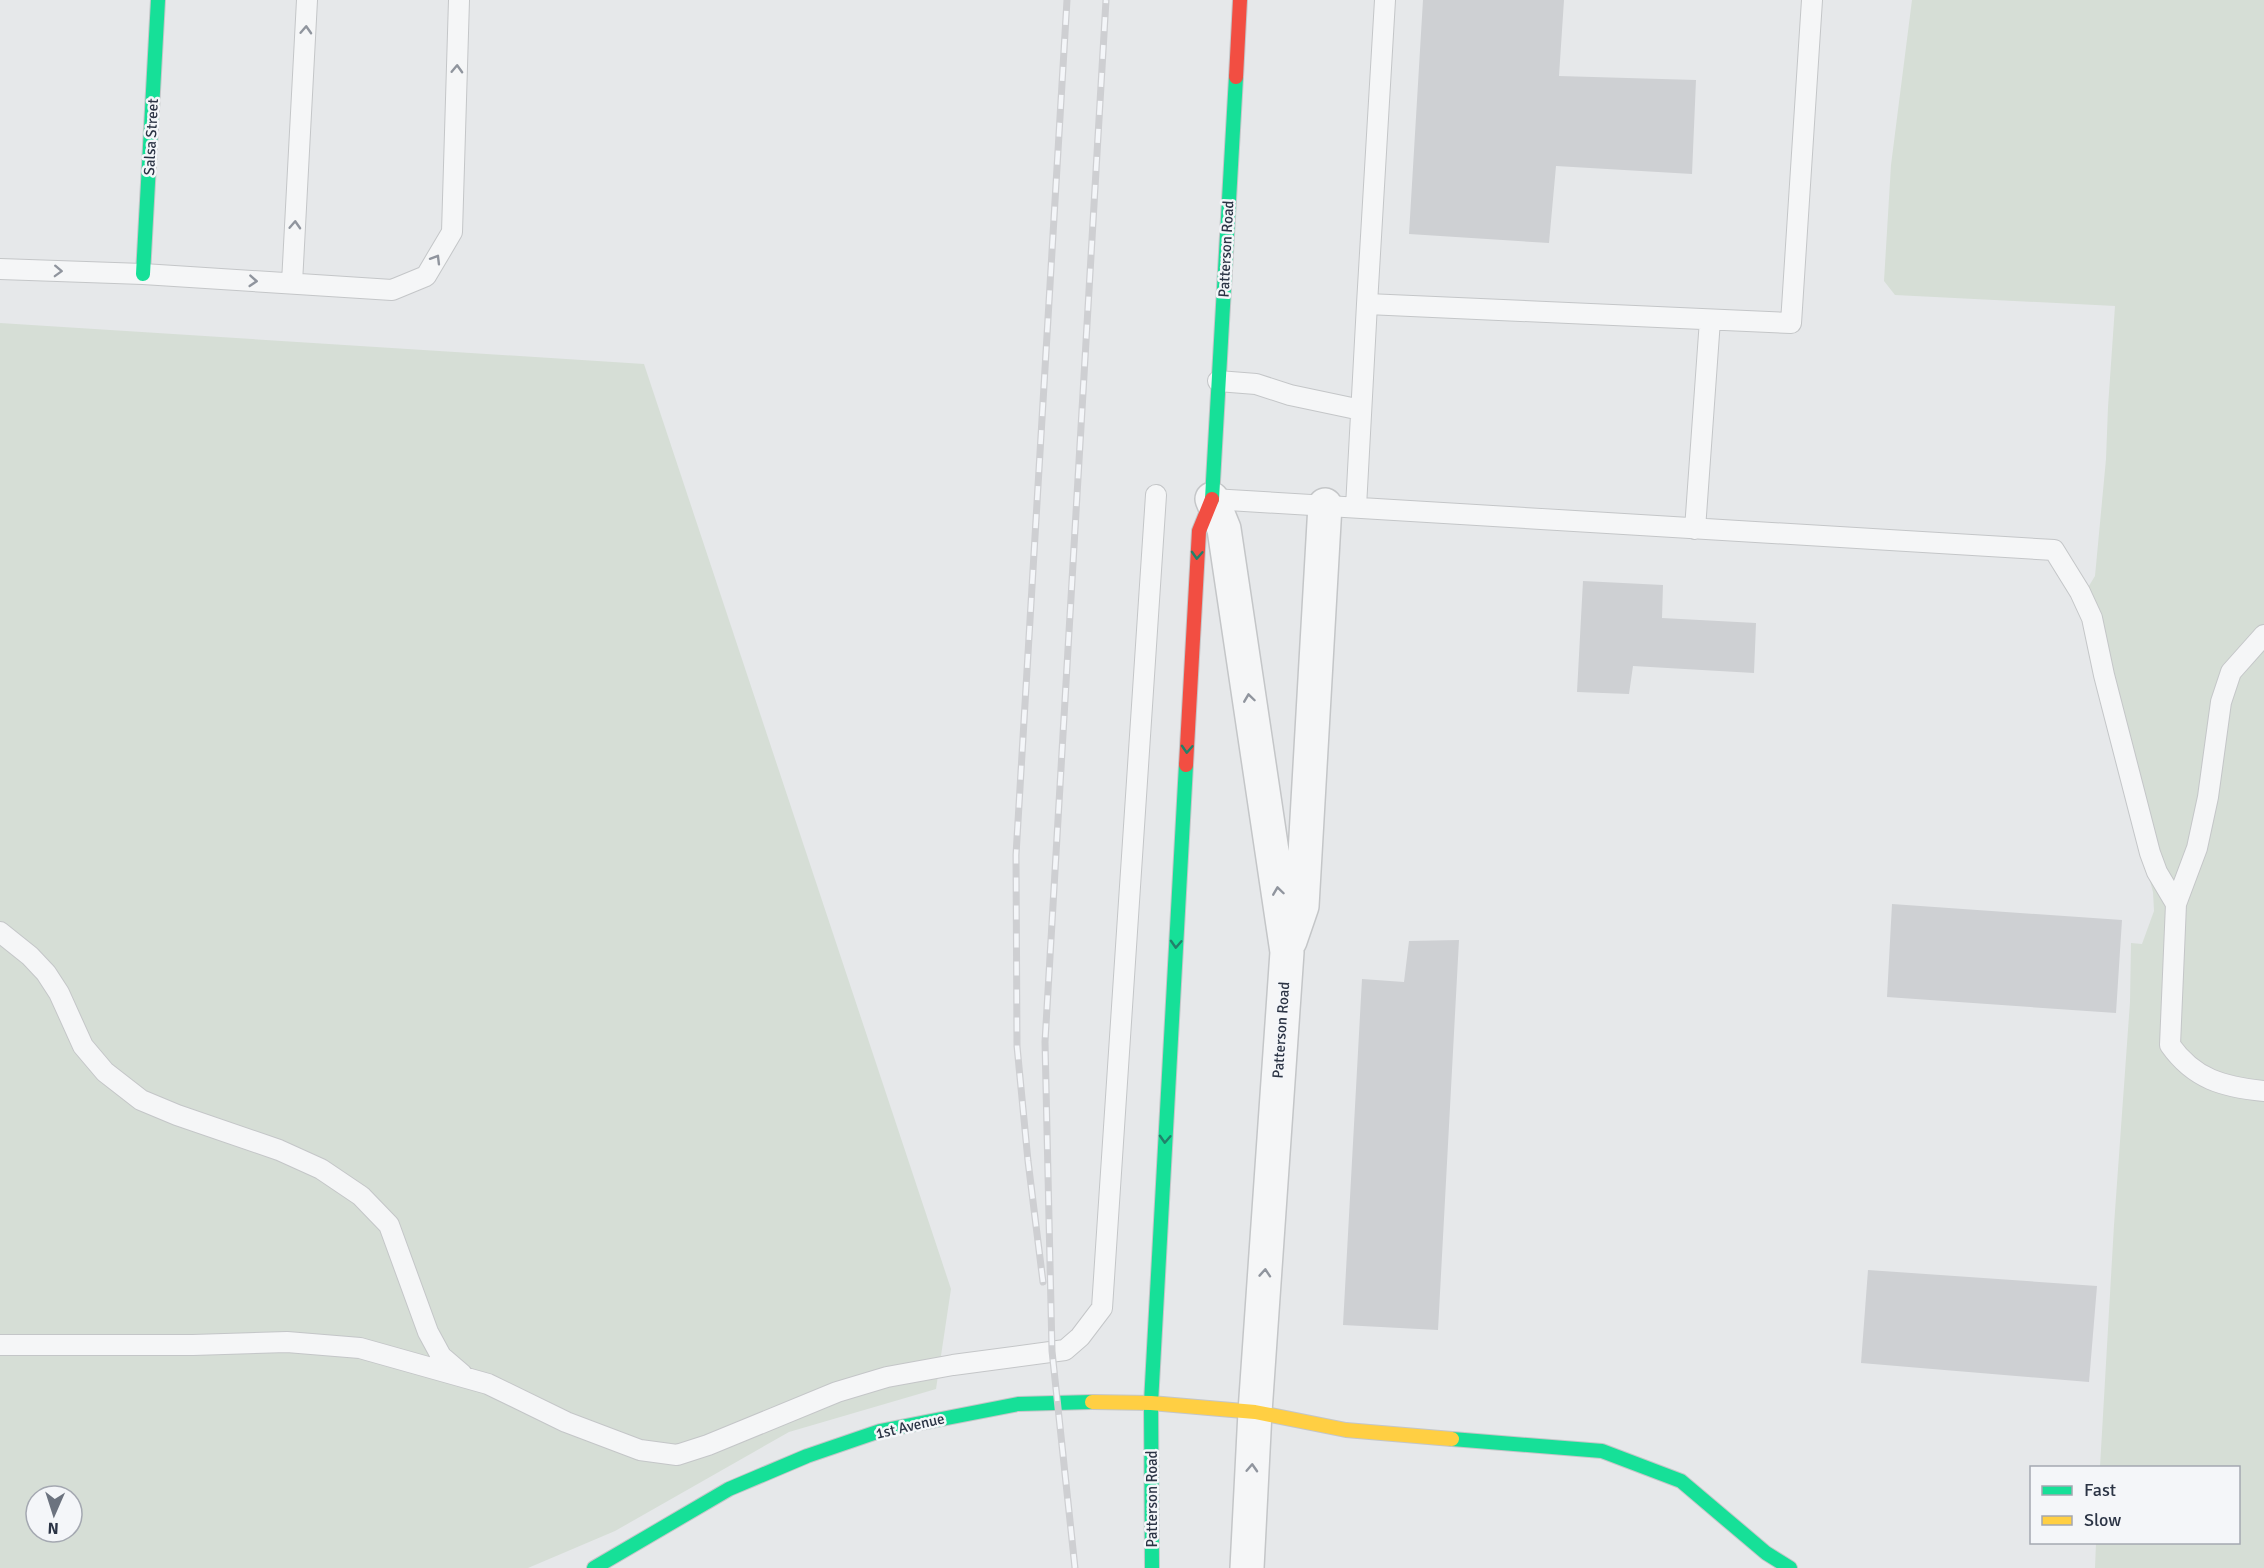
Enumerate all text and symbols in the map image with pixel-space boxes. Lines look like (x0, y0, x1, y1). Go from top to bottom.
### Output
one-way arrow (299, 25, 312, 34)
one-way arrow (451, 64, 464, 73)
street label: Salsa Street (140, 98, 162, 176)
street label: Patterson Road (1214, 200, 1238, 298)
one-way arrow (289, 220, 302, 229)
one-way arrow (428, 255, 440, 265)
one-way arrow (54, 264, 63, 277)
one-way arrow (249, 274, 258, 287)
one-way arrow (1191, 550, 1204, 559)
one-way arrow (1243, 693, 1255, 702)
one-way arrow (1180, 745, 1193, 754)
one-way arrow (1272, 886, 1284, 895)
one-way arrow (1170, 940, 1183, 949)
street label: Patterson Road (1269, 981, 1293, 1079)
one-way arrow (1159, 1134, 1172, 1143)
one-way arrow (1258, 1269, 1271, 1278)
street label: 1st Avenue (874, 1409, 946, 1443)
street label: Patterson Road (1143, 1450, 1161, 1547)
one-way arrow (1246, 1463, 1259, 1472)
legend (2030, 1466, 2240, 1544)
text: Fast (2084, 1479, 2116, 1501)
north arrow (24, 1484, 84, 1544)
text: Slow (2084, 1509, 2121, 1531)
text: N (47, 1518, 59, 1538)

